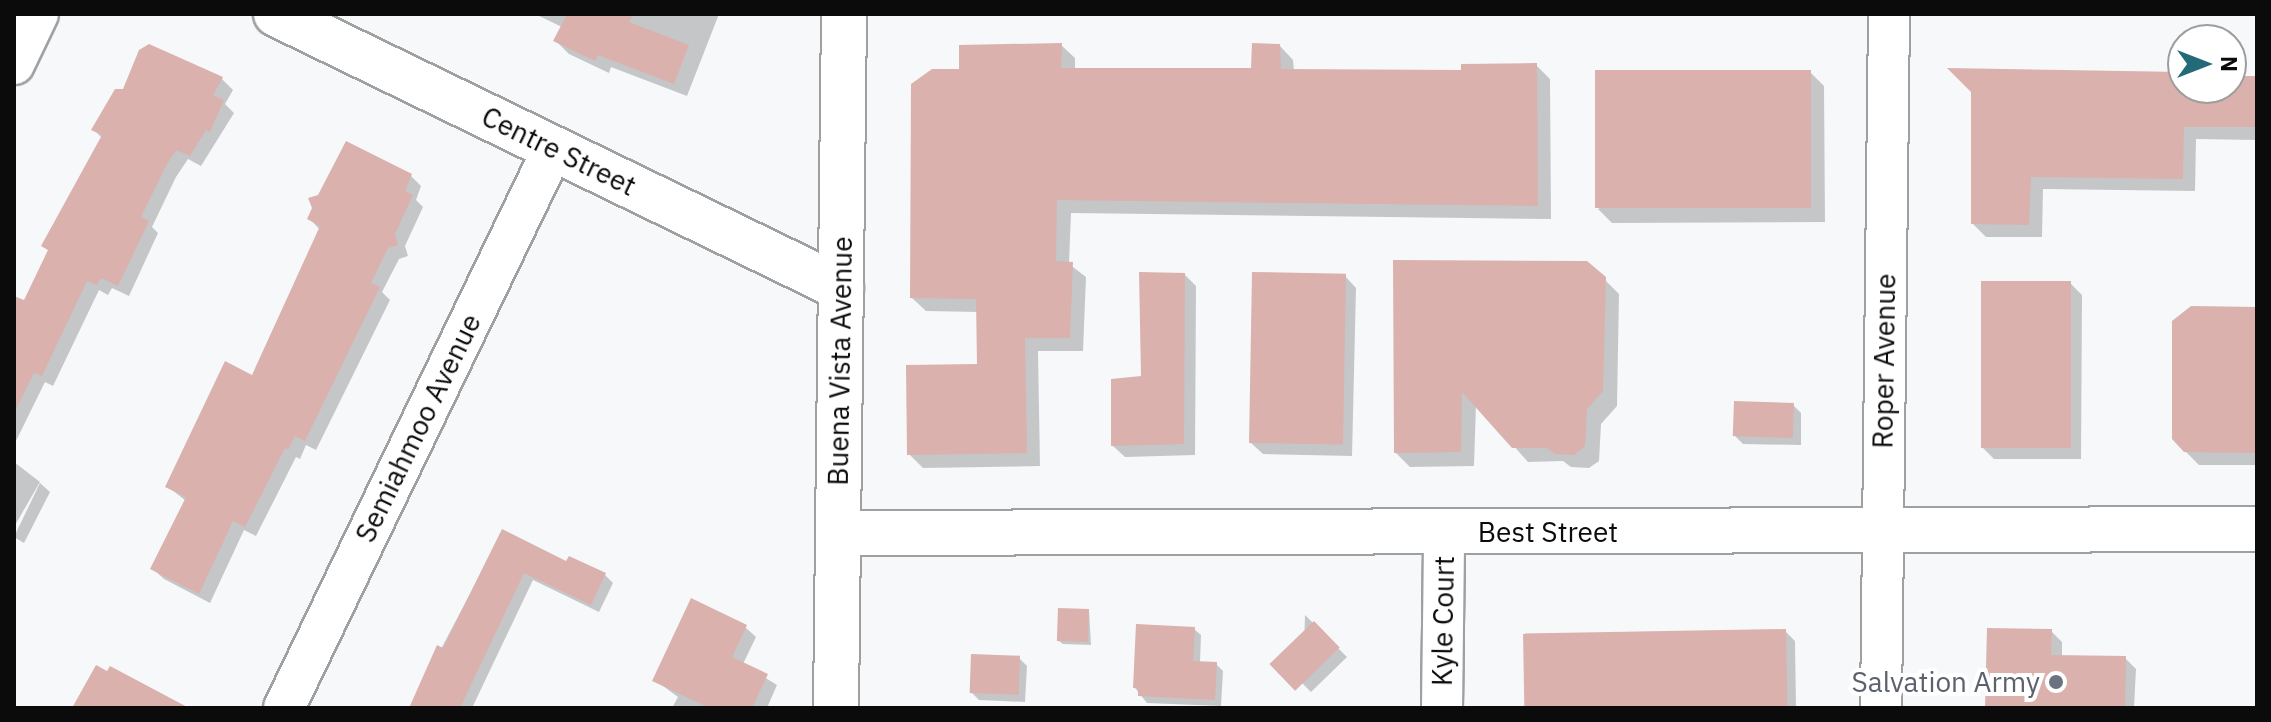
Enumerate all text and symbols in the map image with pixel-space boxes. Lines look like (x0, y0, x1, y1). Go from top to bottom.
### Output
north arrow (2167, 24, 2247, 104)
text: N (2215, 56, 2244, 72)
street label: Centre Street (476, 99, 642, 203)
street label: Buena Vista Avenue (821, 236, 859, 486)
street label: Roper Avenue (1866, 273, 1902, 449)
street label: Semiahmoo Avenue (348, 308, 488, 548)
street label: Best Street (1478, 515, 1618, 549)
street label: Kyle Court (1425, 556, 1461, 686)
place label: Salvation Army (1852, 665, 2040, 699)
marker: Salvation Army (2047, 673, 2065, 691)

